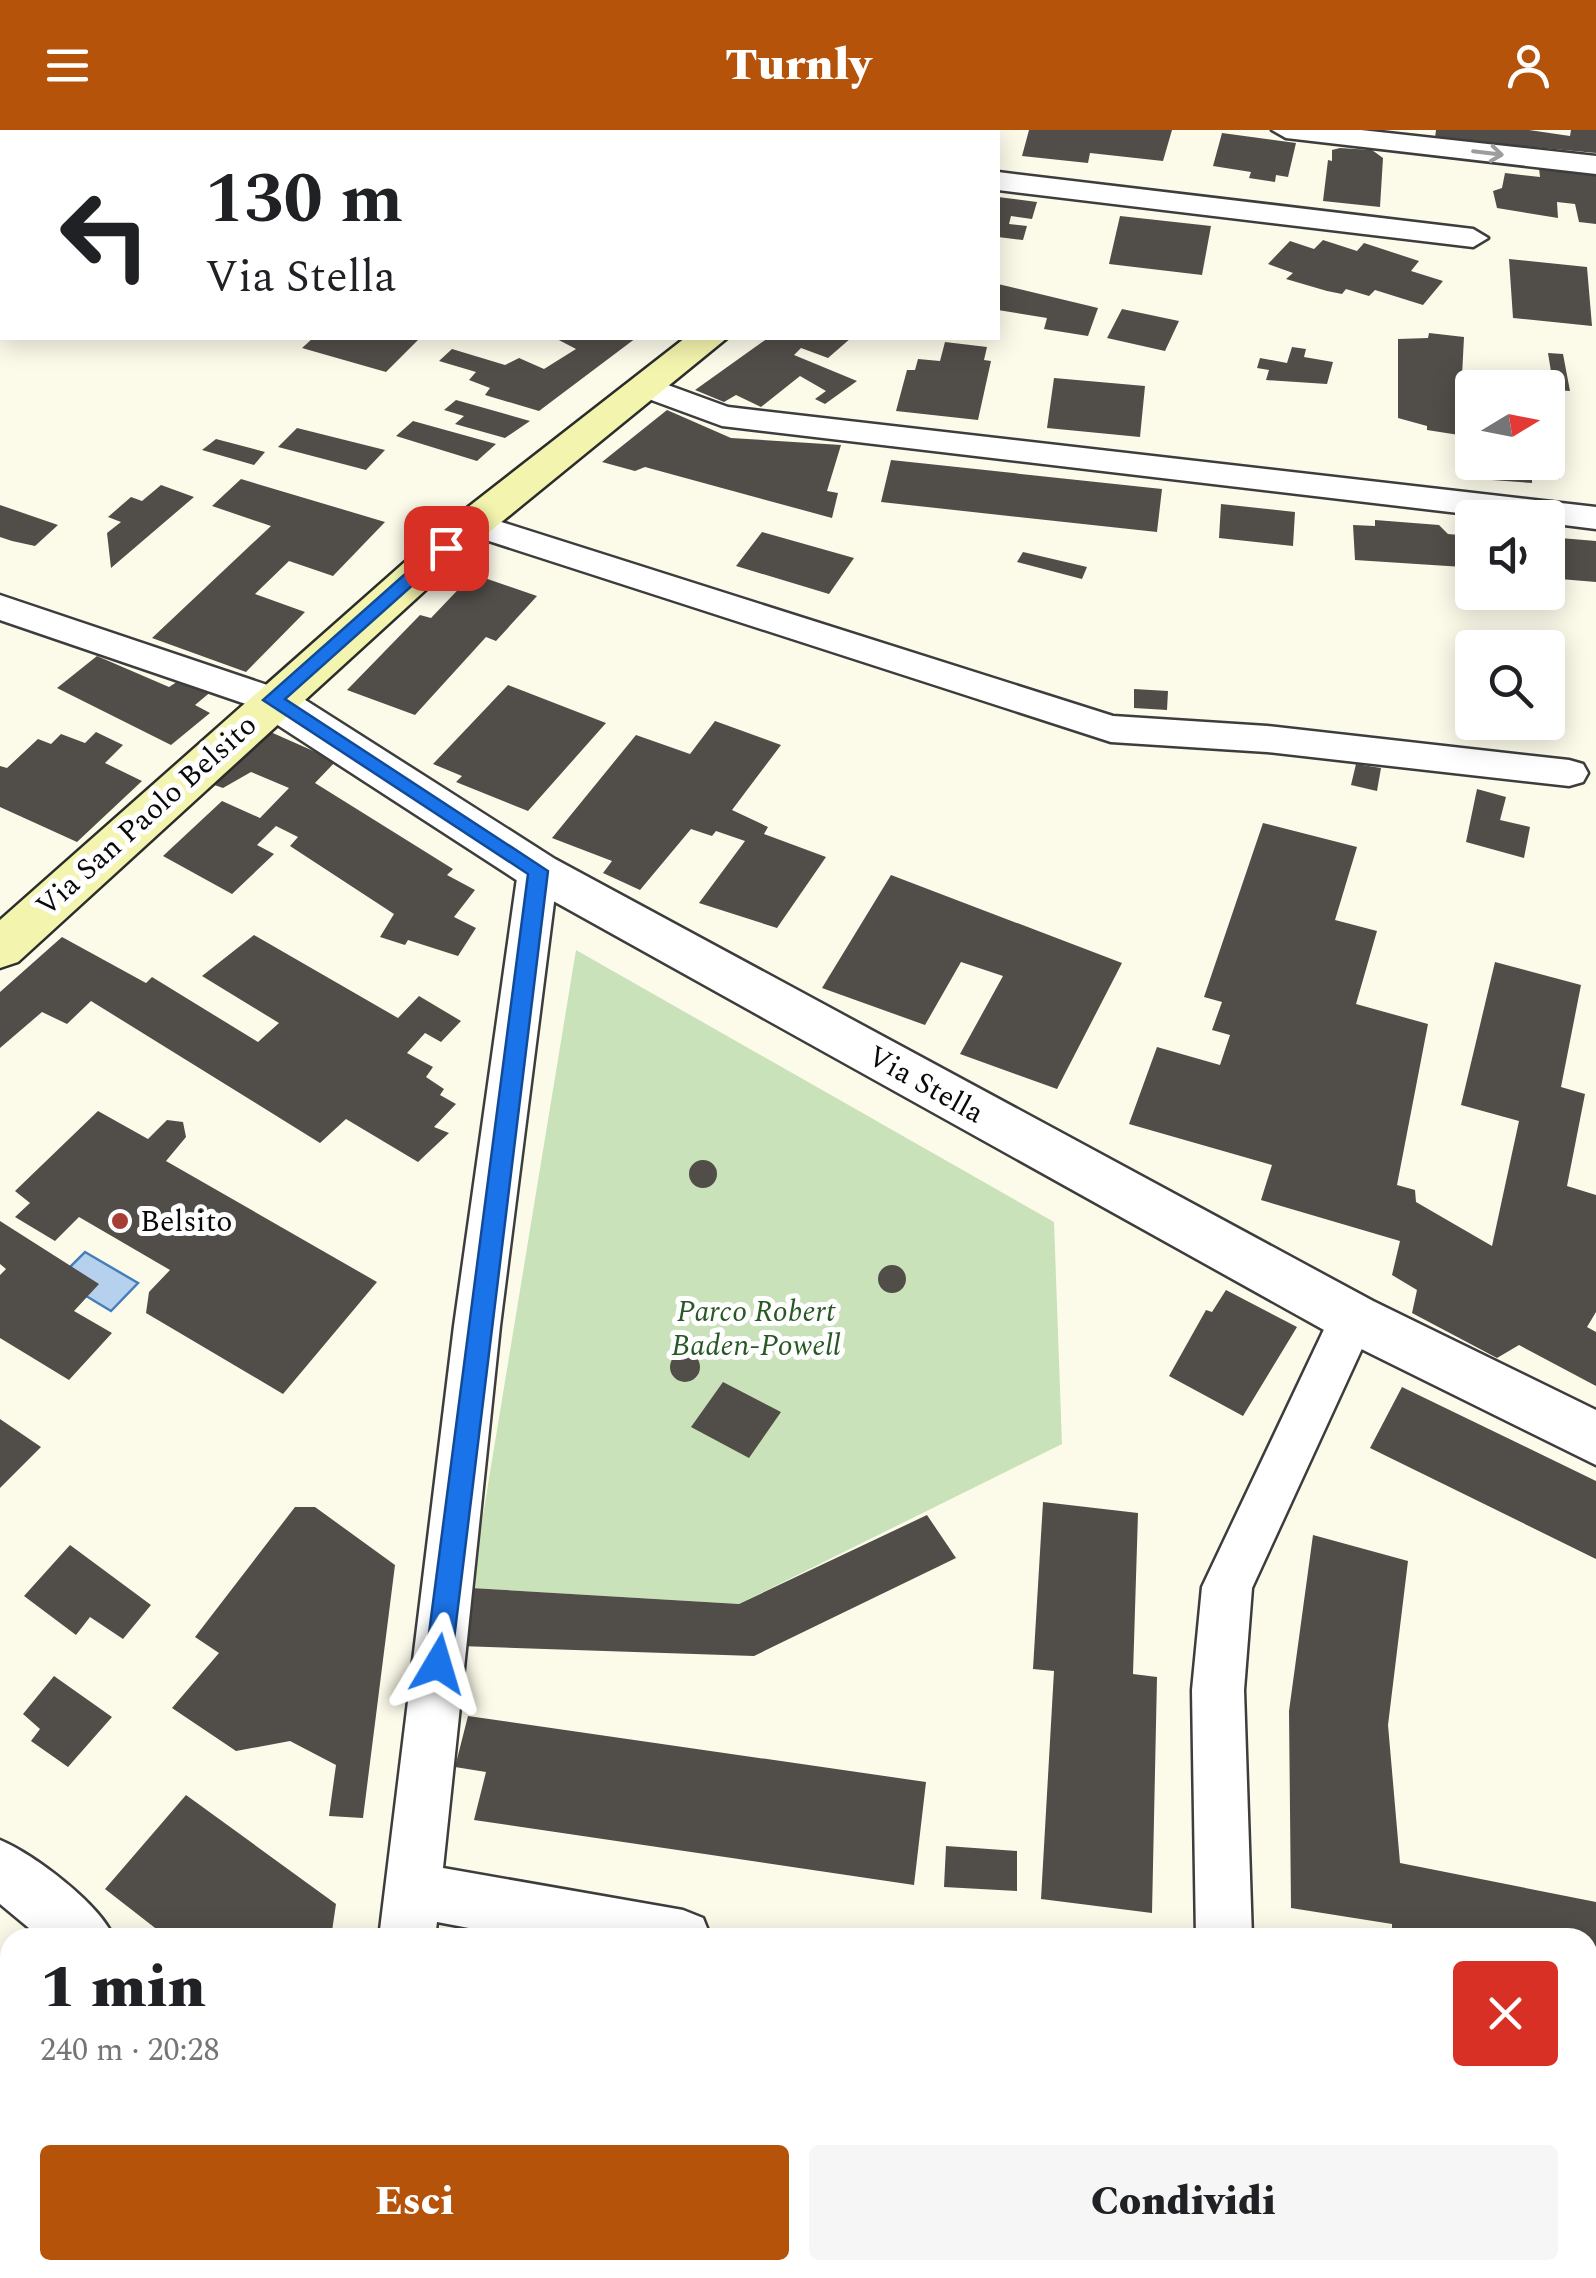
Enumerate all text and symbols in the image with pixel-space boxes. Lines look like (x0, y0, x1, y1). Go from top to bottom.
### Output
text: Turnly (725, 31, 871, 100)
icon: menu (40, 38, 95, 93)
icon: person (1501, 38, 1556, 93)
one-way arrow (1471, 145, 1503, 163)
text: 130 m (205, 147, 403, 253)
icon: left (40, 170, 170, 300)
text: Via Stella (205, 243, 396, 312)
north arrow (1455, 370, 1565, 480)
map controls (1455, 370, 1565, 740)
button: sound (1455, 500, 1565, 610)
pin (404, 506, 489, 591)
icon: arrive (419, 521, 474, 576)
button: search (1455, 630, 1565, 740)
street label: Via San Paolo Belsito (26, 703, 268, 928)
street label: Via Stella (859, 1034, 993, 1136)
place label: Belsito (140, 1199, 233, 1245)
marker: Belsito (109, 1210, 131, 1232)
park label: Parco Robert Baden-Powell (671, 1289, 841, 1369)
position arrow (386, 1612, 490, 1716)
text: 1 min (40, 1942, 206, 2034)
button: close (1453, 1961, 1558, 2066)
text: 240 m · 20:28 (40, 2026, 220, 2075)
button: Esci (40, 2145, 789, 2260)
button: Condividi (809, 2145, 1558, 2260)

